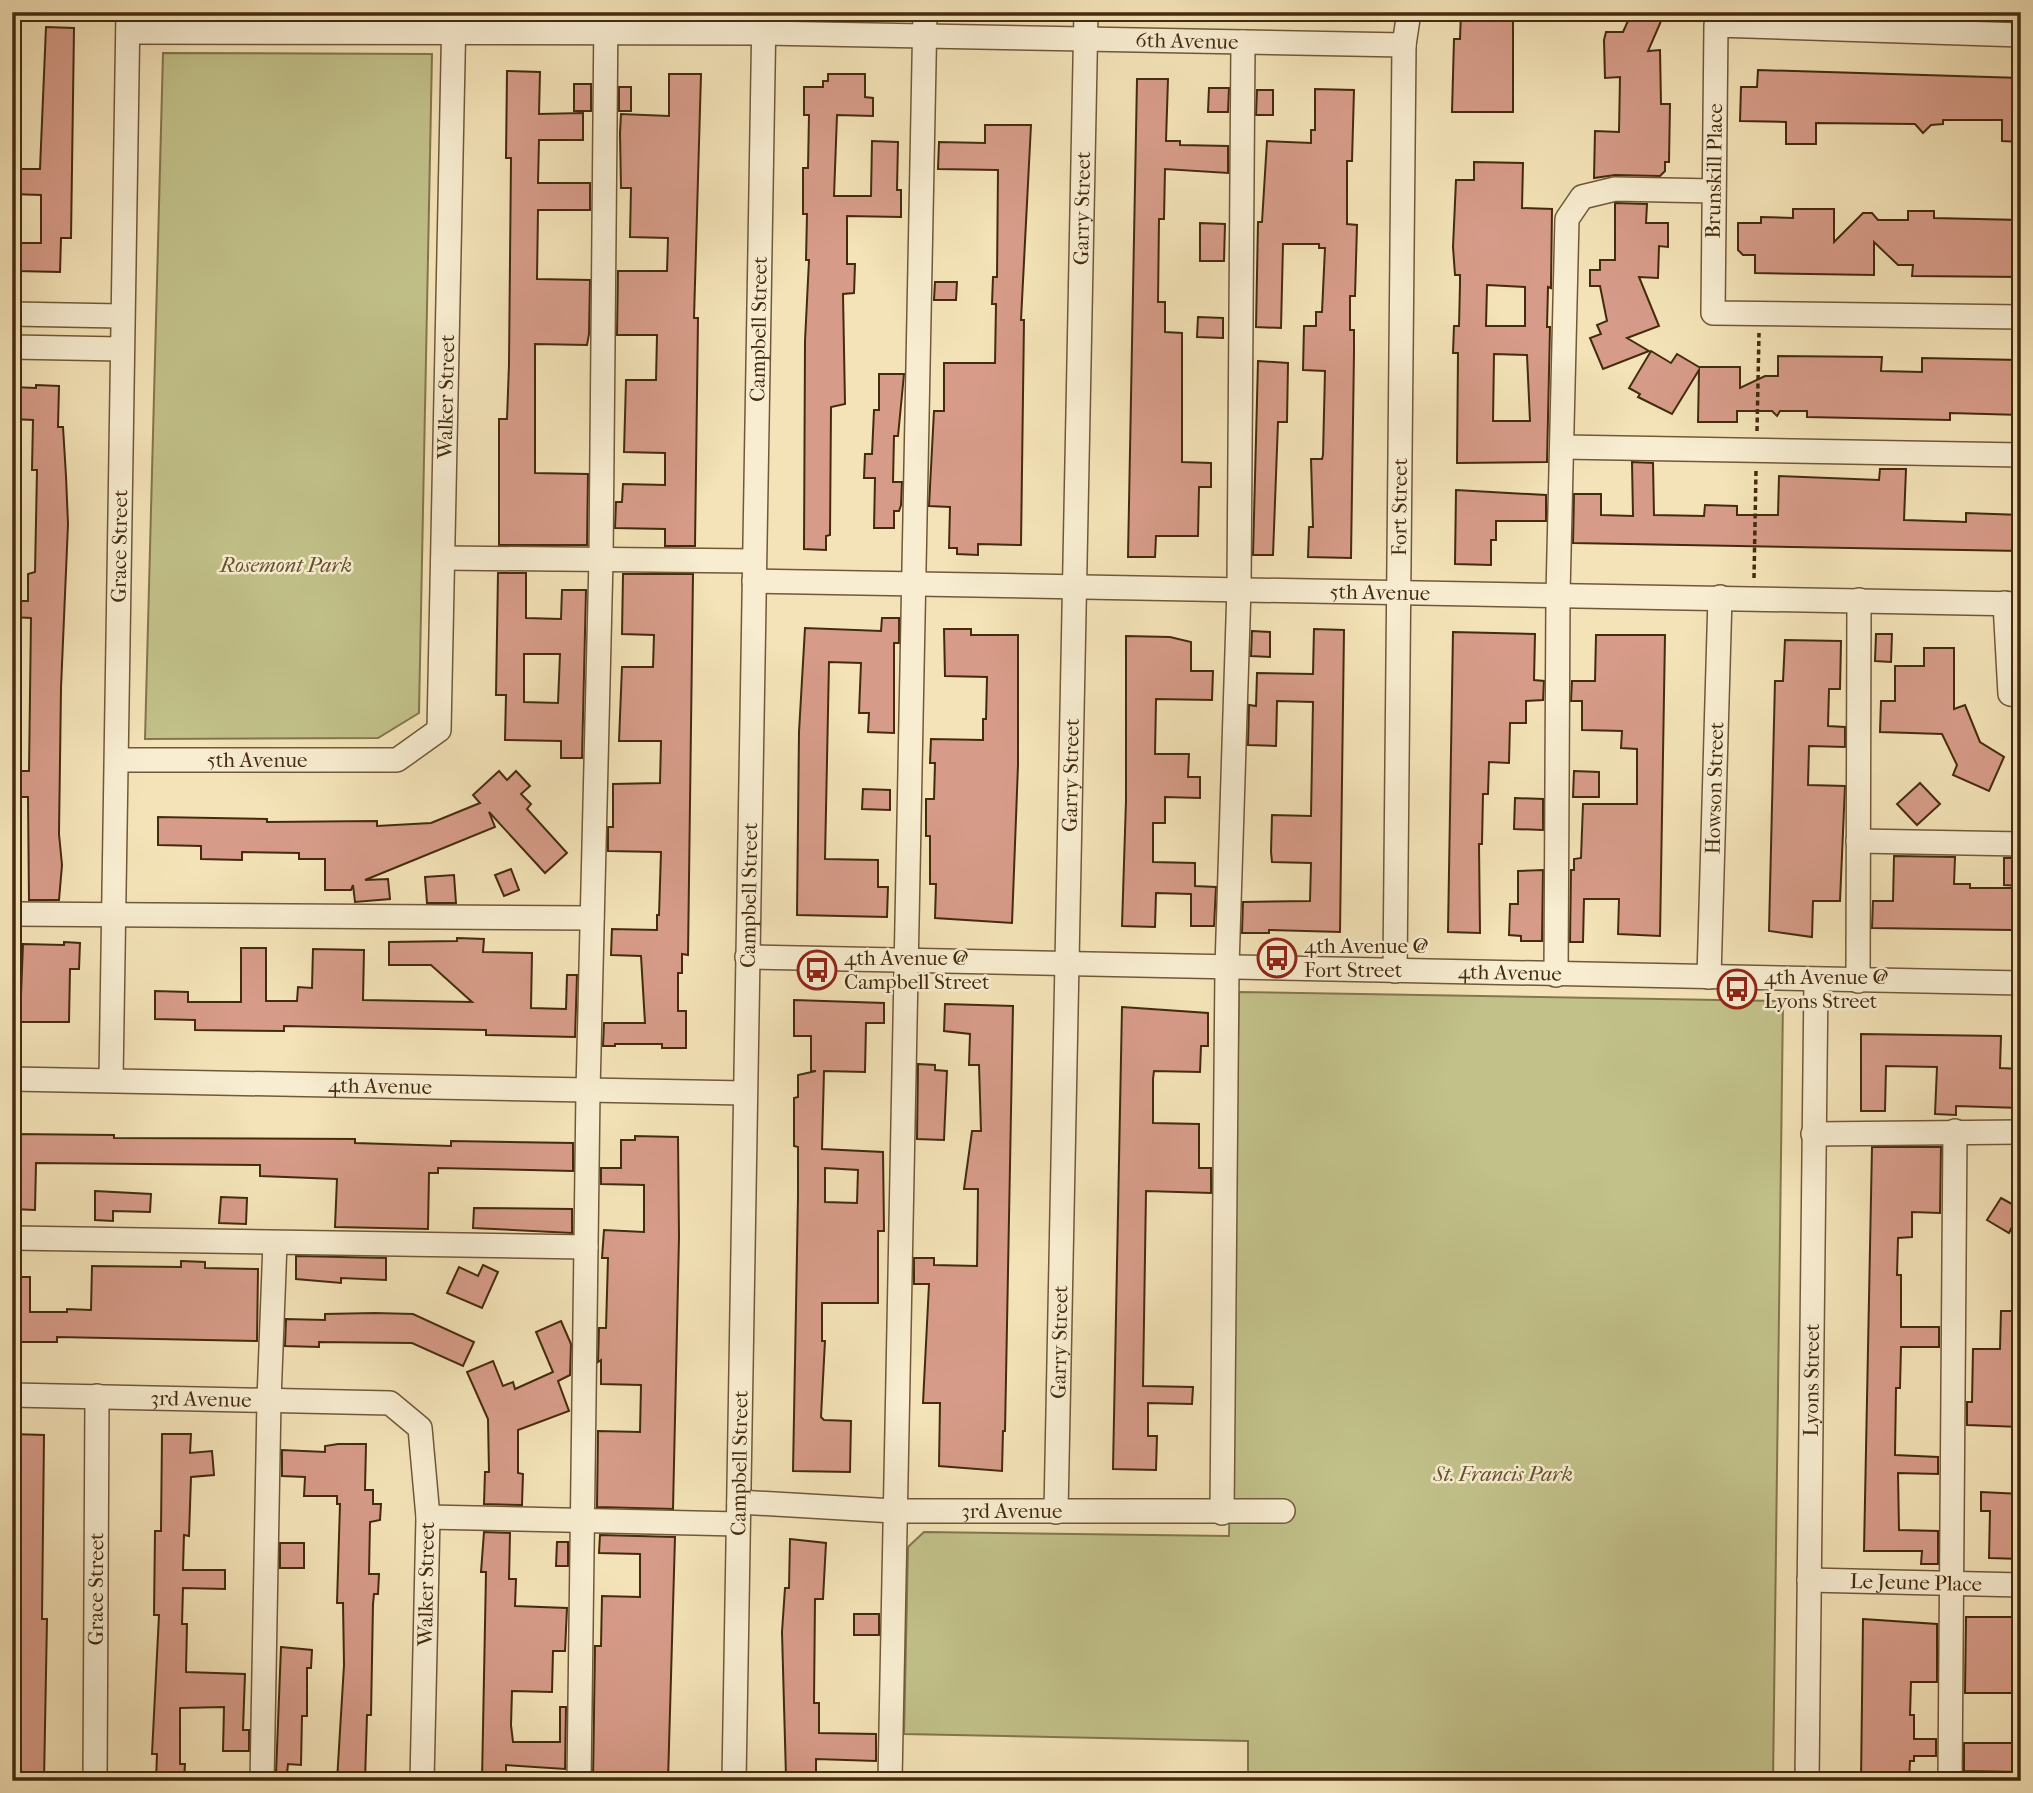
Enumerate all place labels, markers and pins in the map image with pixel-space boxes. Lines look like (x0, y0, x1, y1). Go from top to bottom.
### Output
place label: 4th Avenue @ Fort Street (1304, 934, 1428, 982)
bus stop icon: 4th Avenue @ Fort Street (1256, 937, 1298, 979)
place label: 4th Avenue @ Campbell Street (844, 946, 990, 994)
bus stop icon: 4th Avenue @ Campbell Street (796, 949, 838, 991)
place label: 4th Avenue @ Lyons Street (1764, 965, 1888, 1013)
bus stop icon: 4th Avenue @ Lyons Street (1716, 968, 1758, 1010)

